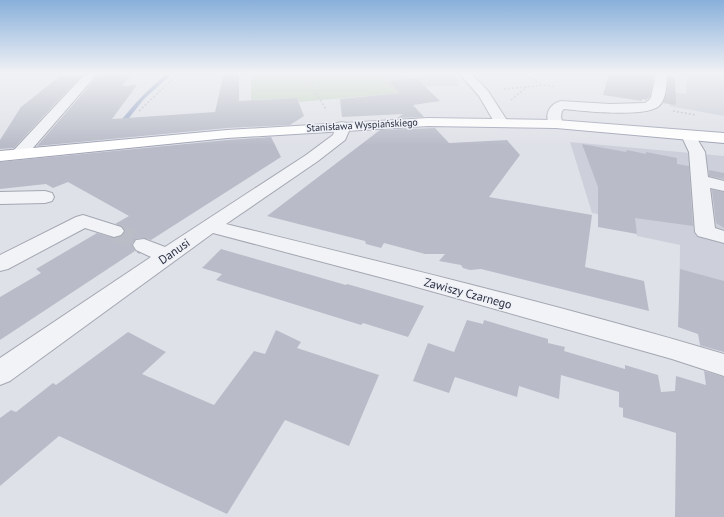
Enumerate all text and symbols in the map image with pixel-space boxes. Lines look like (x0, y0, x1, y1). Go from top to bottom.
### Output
street label: Stanisława Wyspiańskiego (306, 116, 418, 134)
street label: Danusi (155, 235, 193, 267)
street label: Zawiszy Czarnego (422, 274, 514, 312)

